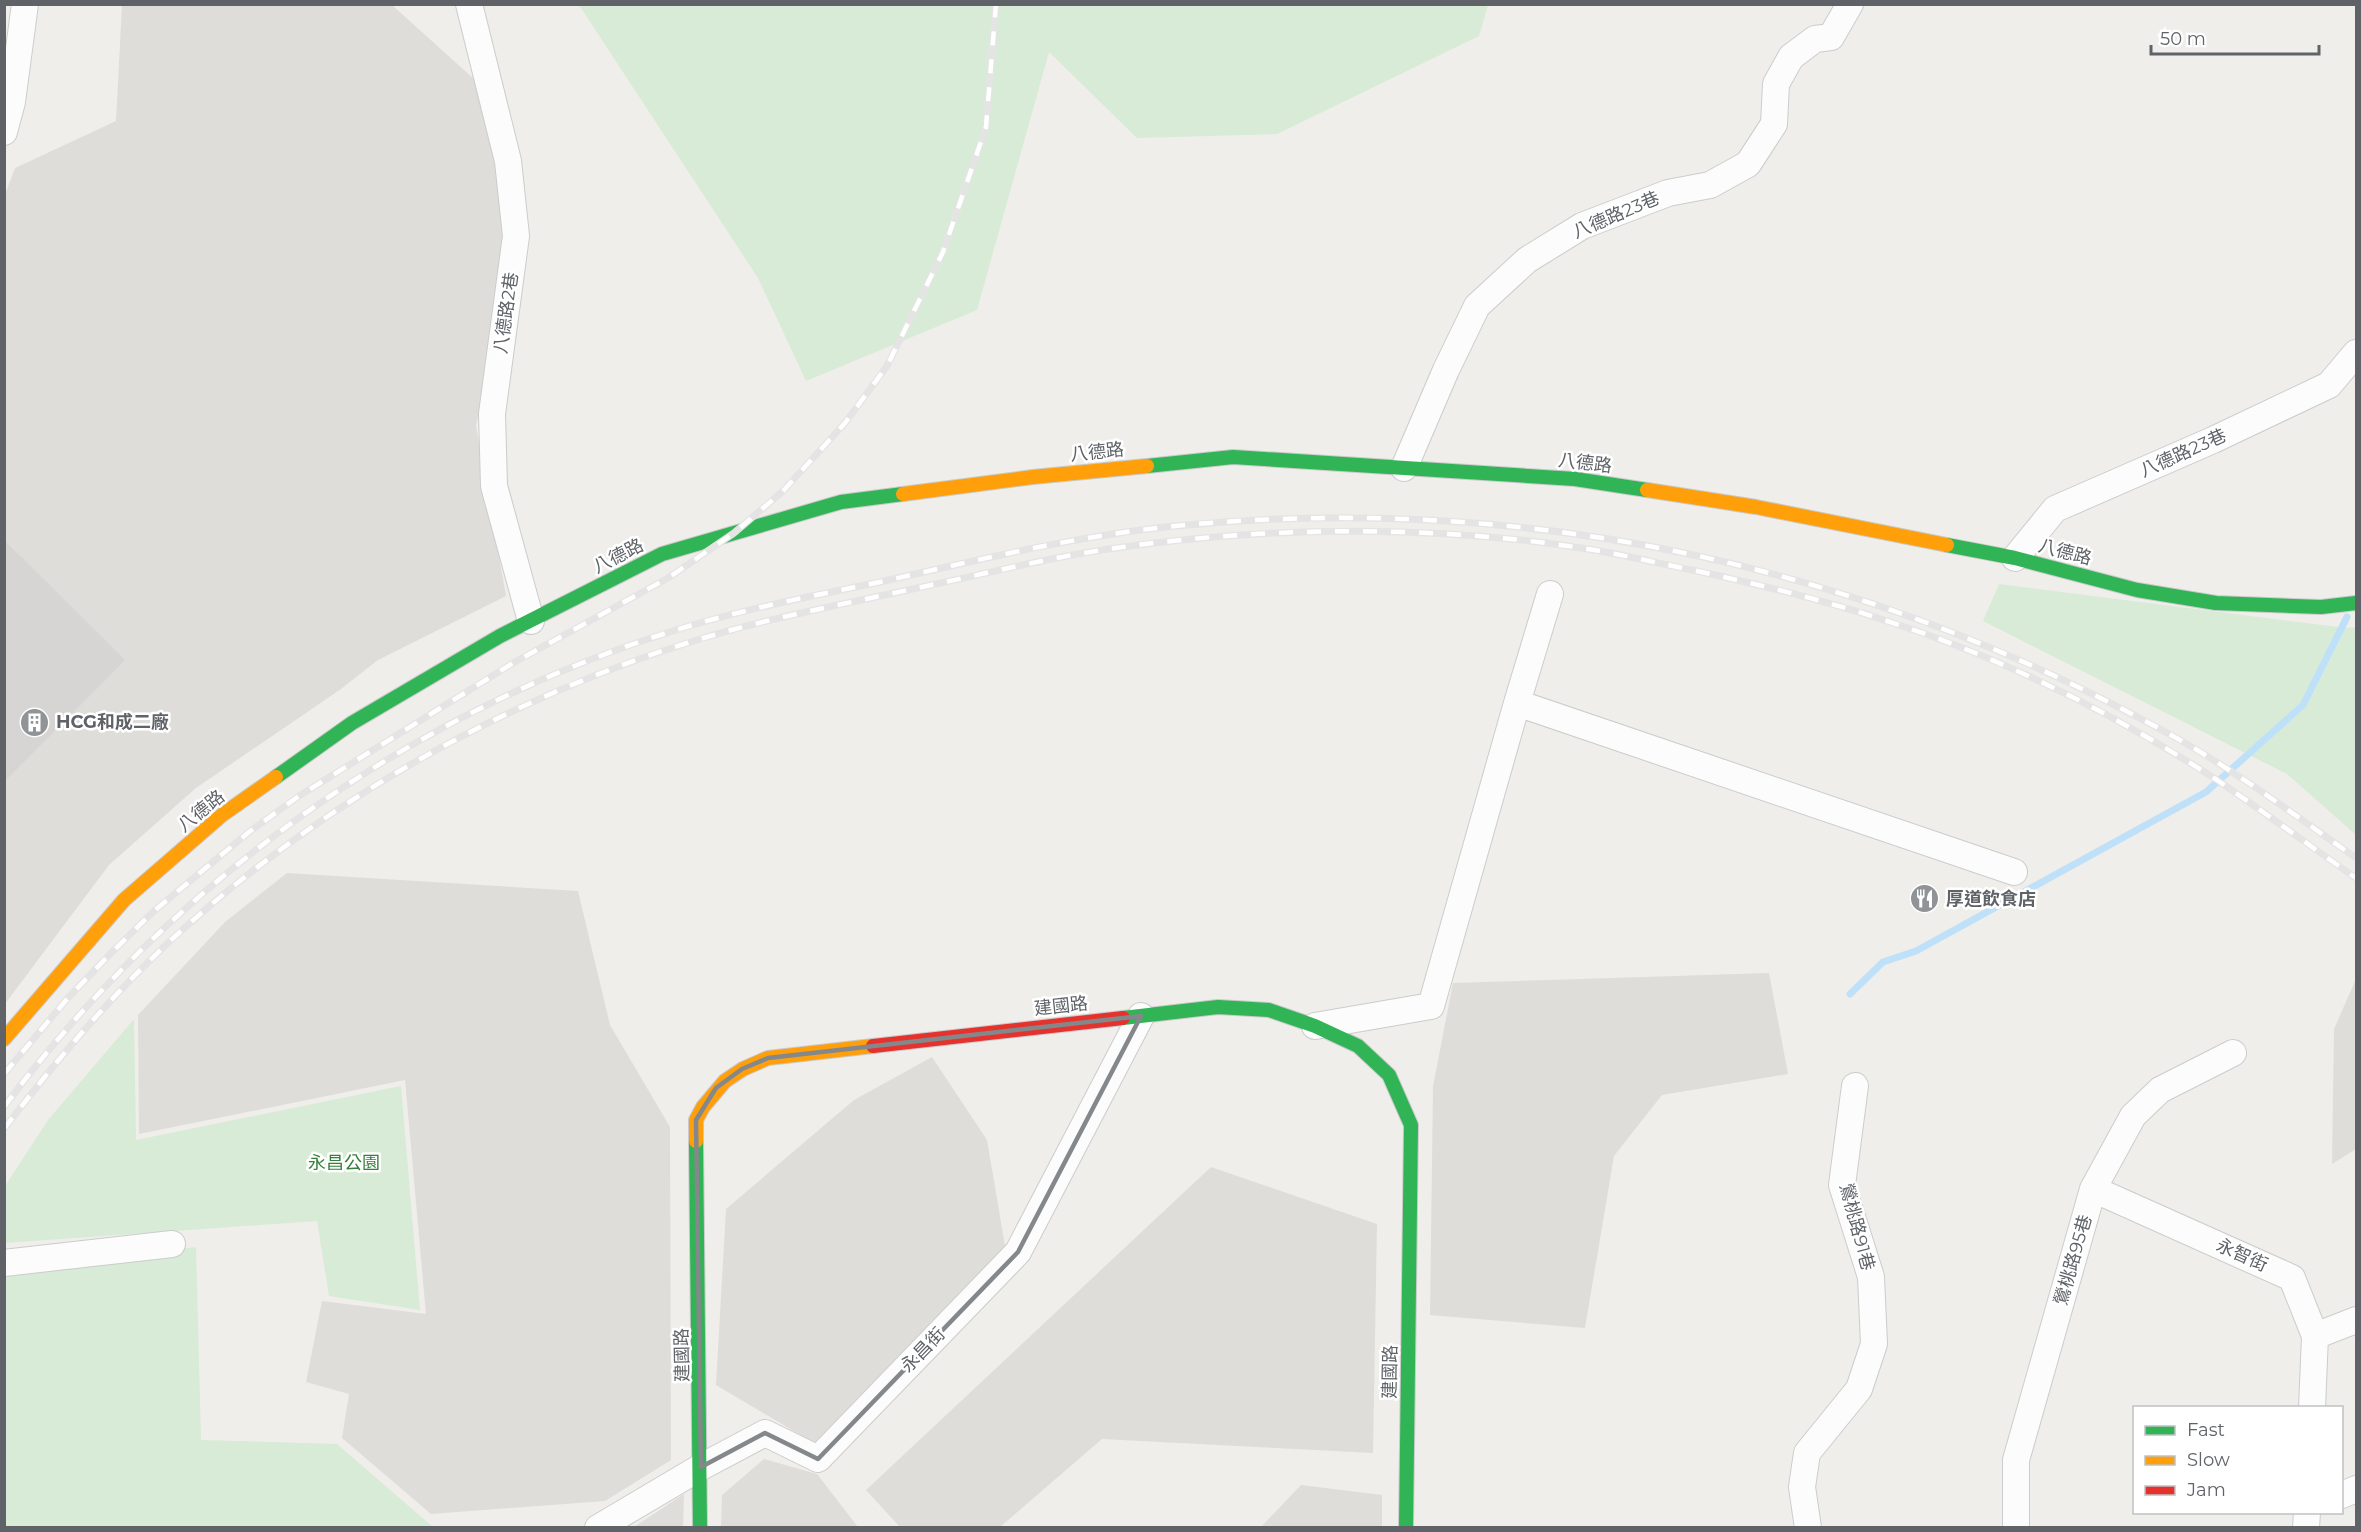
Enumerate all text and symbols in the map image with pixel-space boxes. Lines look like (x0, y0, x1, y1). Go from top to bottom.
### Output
scale bar (2151, 18, 2319, 56)
text: 50 m (2160, 28, 2206, 50)
street label: 八德路23巷 (1569, 187, 1663, 243)
street label: 八德路2巷 (489, 271, 523, 355)
street label: 八德路23巷 (2136, 424, 2230, 482)
street label: 八德路 (1069, 438, 1125, 466)
street label: 八德路 (1557, 449, 1613, 477)
street label: 八德路 (589, 534, 647, 578)
street label: 八德路 (2036, 534, 2094, 570)
building icon: HCG和成二廠 (19, 706, 51, 738)
place label: HCG和成二廠 (56, 711, 169, 733)
street label: 八德路 (173, 785, 229, 837)
restaurant icon: 厚道飲食店 (1909, 883, 1941, 915)
place label: 厚道飲食店 (1946, 888, 2036, 910)
street label: 建國路 (1033, 992, 1089, 1020)
park label: 永昌公園 (308, 1152, 380, 1174)
street label: 鶯桃路91巷 (1835, 1181, 1879, 1273)
street label: 鶯桃路95巷 (2050, 1212, 2096, 1308)
street label: 永智街 (2213, 1234, 2271, 1276)
street label: 永昌街 (896, 1323, 950, 1377)
street label: 建國路 (671, 1328, 693, 1382)
street label: 建國路 (1379, 1345, 1401, 1399)
legend (2133, 1406, 2343, 1514)
text: Fast (2187, 1419, 2225, 1441)
text: Slow (2187, 1449, 2230, 1471)
text: Jam (2186, 1479, 2226, 1501)

